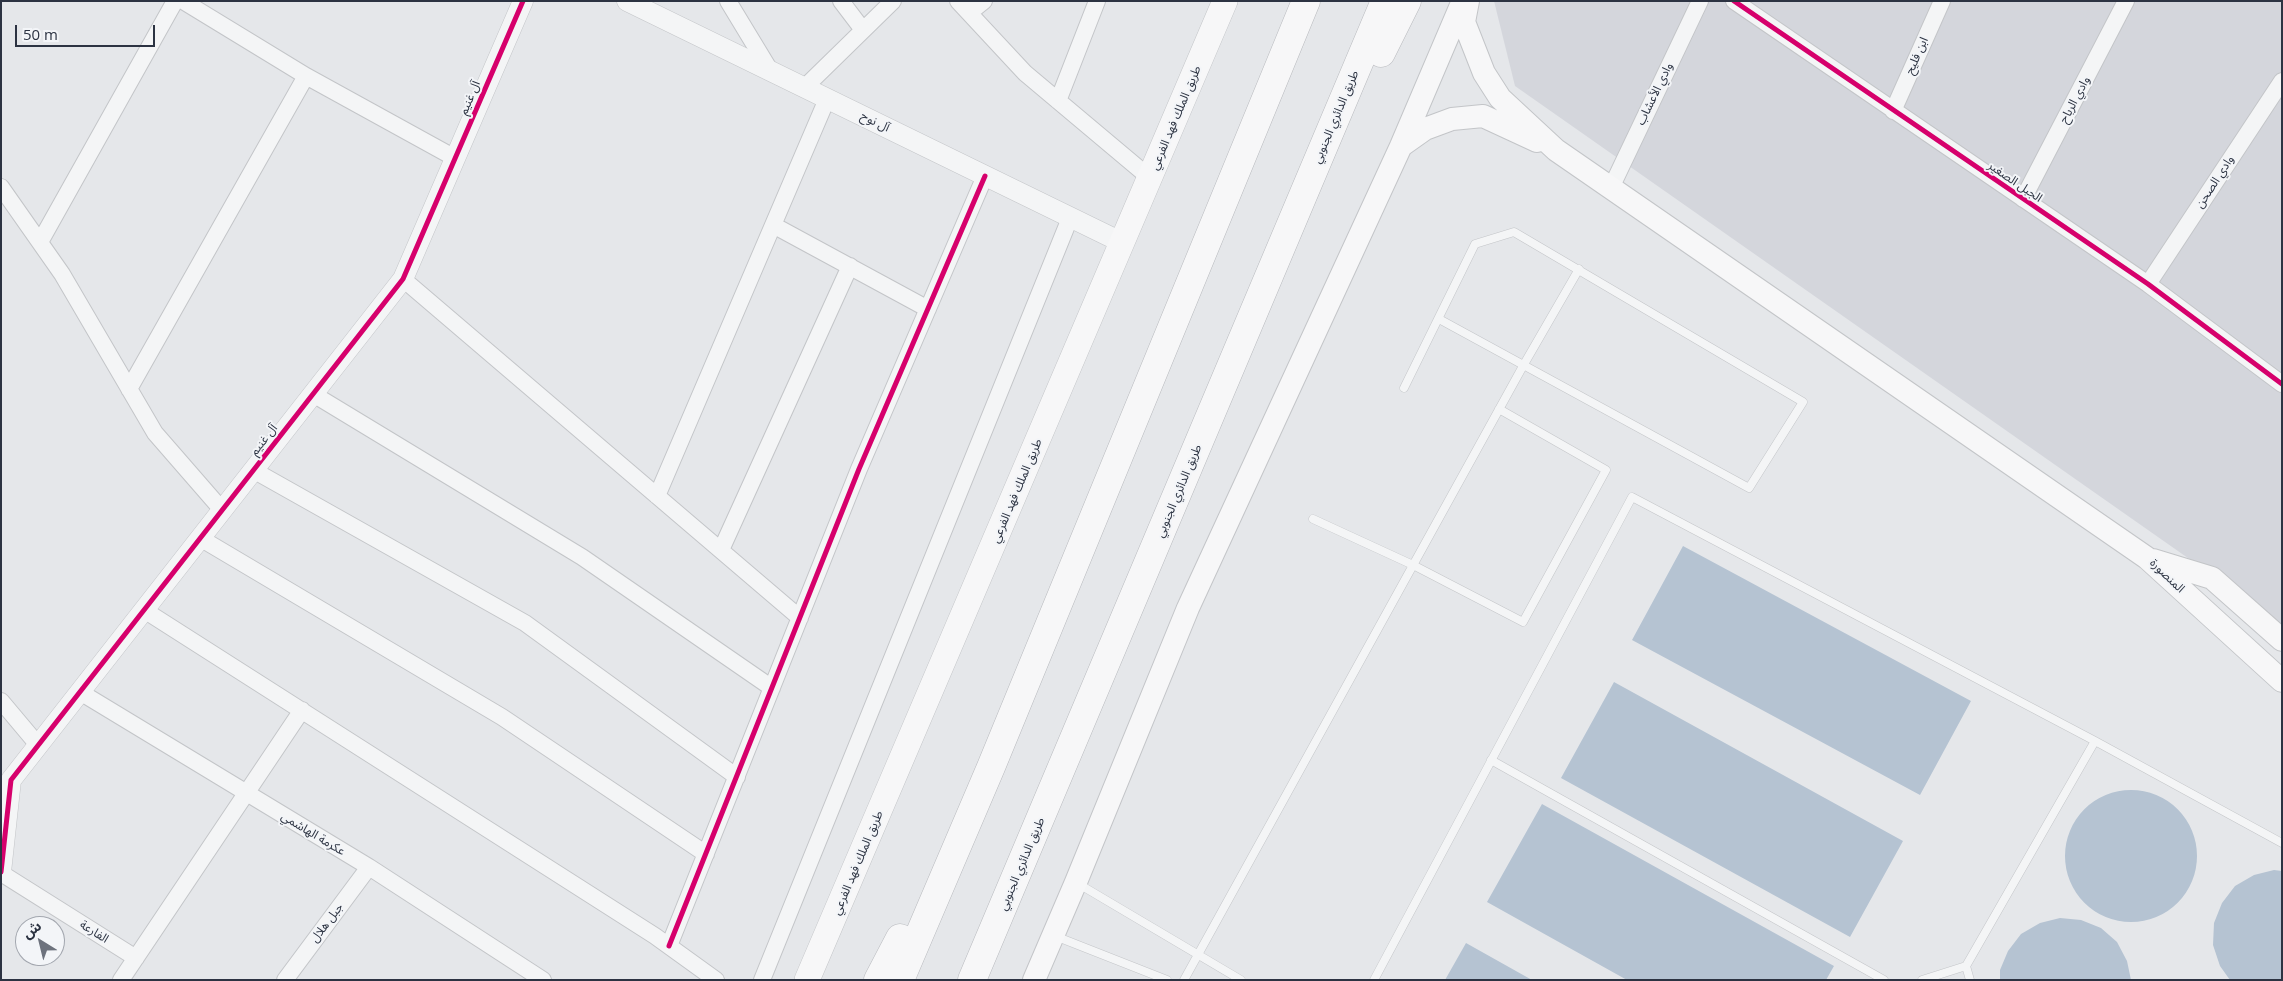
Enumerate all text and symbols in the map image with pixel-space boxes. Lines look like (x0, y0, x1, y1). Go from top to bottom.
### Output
scale bar (18, 15, 158, 47)
text: 50 m (23, 24, 58, 44)
street label: ابن فليح (1902, 35, 1932, 77)
street label: وادي الأعشاب (1634, 60, 1676, 128)
street label: طريق الملك فهد الفرعي (1148, 64, 1204, 172)
street label: طريق الدائري الجنوبي (1310, 68, 1362, 166)
street label: وادي الرباح (2057, 74, 2093, 126)
street label: آل غنيم (456, 79, 484, 117)
street label: آل نوح (858, 109, 892, 135)
street label: وادي الصحن (2193, 153, 2237, 211)
street label: الجبل الصغير (1985, 159, 2045, 205)
street label: آل غنيم (247, 422, 281, 458)
street label: طريق الملك فهد الفرعي (989, 437, 1045, 545)
street label: طريق الدائري الجنوبي (1153, 442, 1205, 540)
street label: المنصورة (2147, 556, 2187, 596)
street label: عكرمة الهاشمي (278, 809, 348, 859)
street label: طريق الملك فهد الفرعي (830, 809, 886, 917)
street label: طريق الدائري الجنوبي (996, 815, 1048, 913)
street label: جبل هلال (308, 901, 346, 945)
north arrow (15, 916, 65, 966)
text: ش (18, 916, 45, 943)
street label: الفارعة (77, 918, 111, 946)

